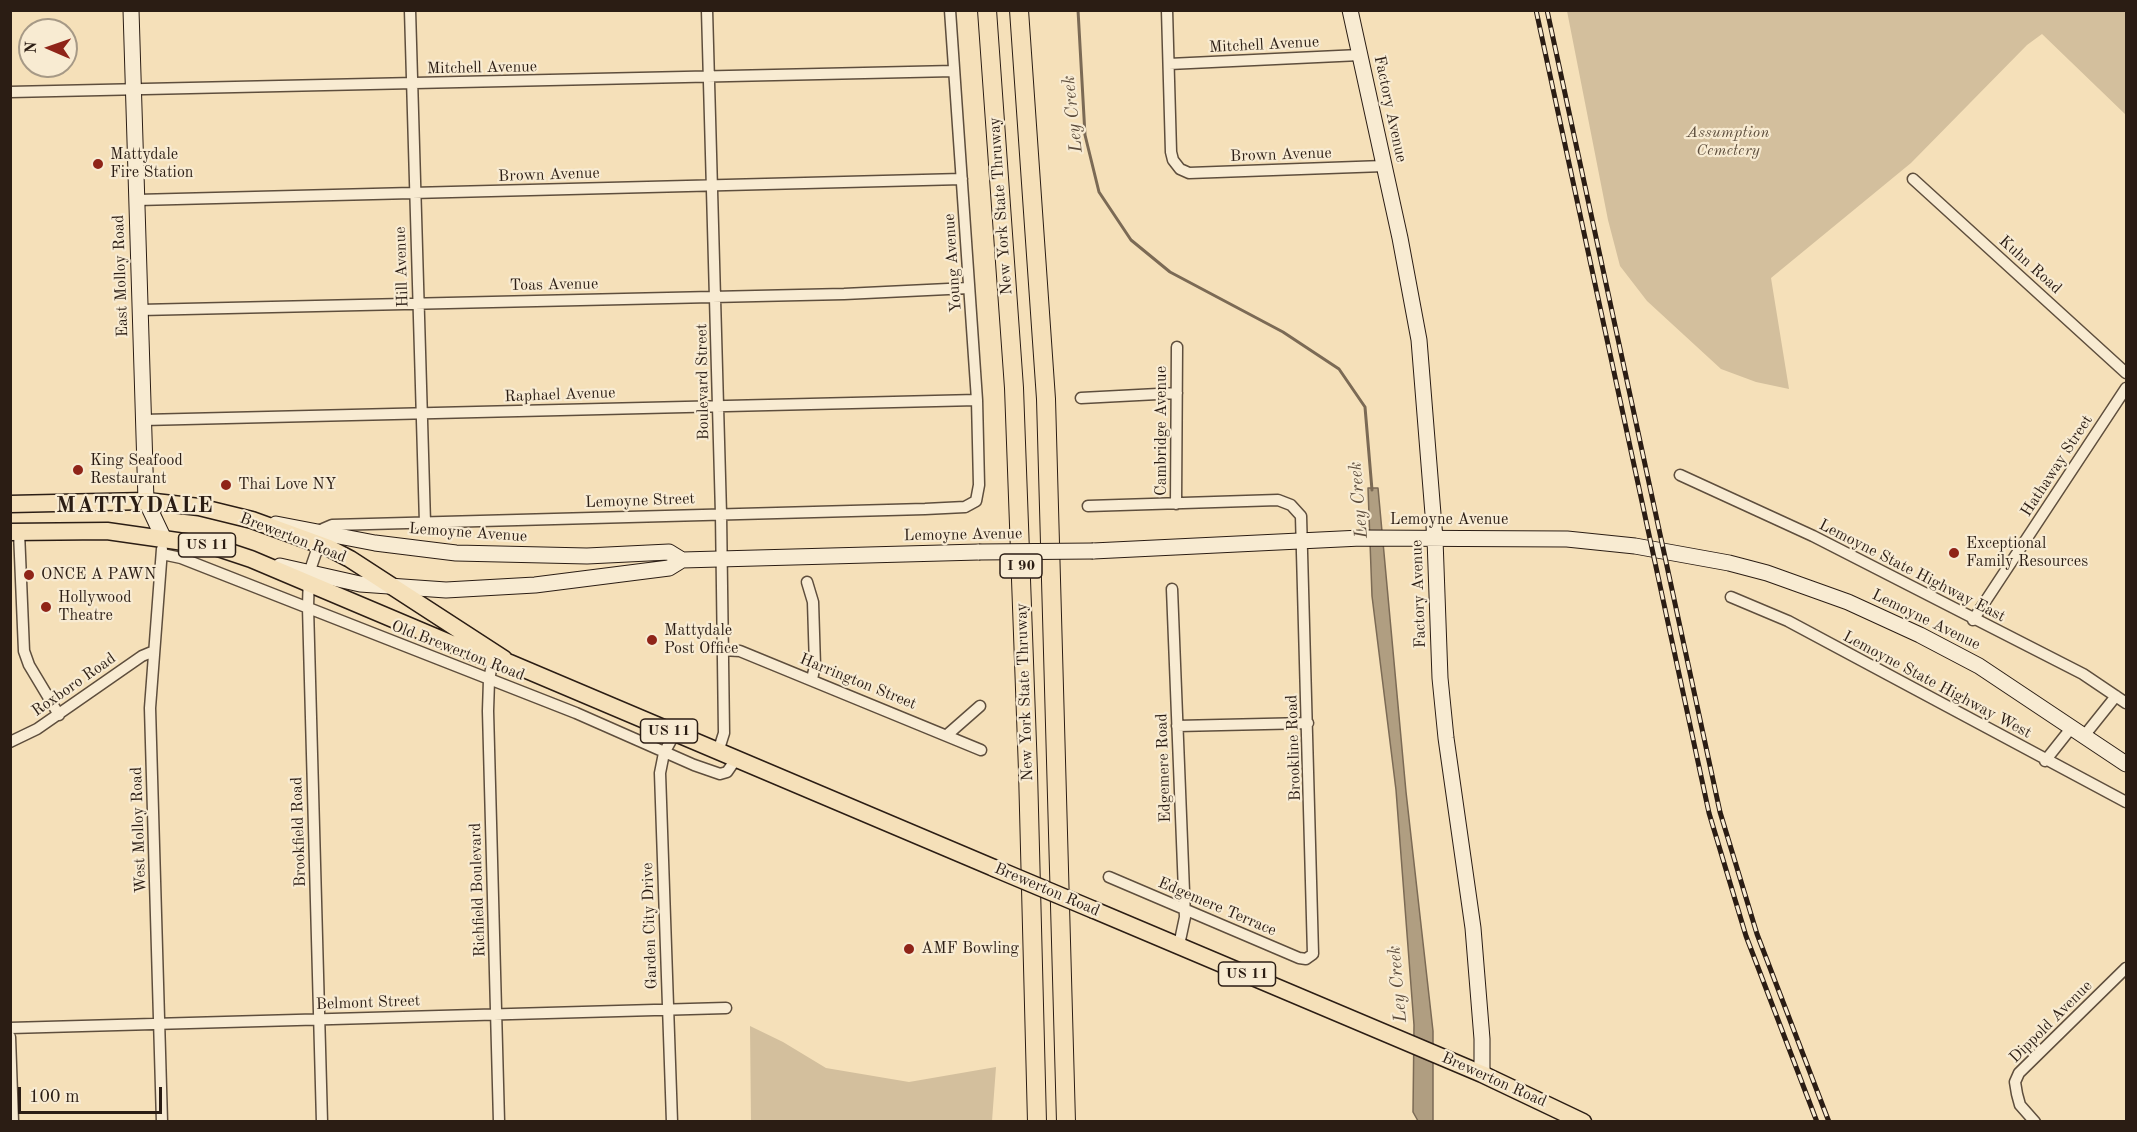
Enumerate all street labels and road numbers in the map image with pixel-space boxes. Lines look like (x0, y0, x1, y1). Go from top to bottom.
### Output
street label: Mitchell Avenue (1208, 33, 1320, 57)
street label: Factory Avenue (1369, 54, 1411, 164)
street label: Mitchell Avenue (427, 57, 537, 79)
street label: New York State Thruway (985, 116, 1017, 296)
street label: Brown Avenue (1230, 144, 1332, 166)
street label: Brown Avenue (498, 164, 600, 186)
street label: Young Avenue (940, 213, 966, 313)
street label: East Molloy Road (109, 214, 133, 338)
street label: Hill Avenue (391, 226, 413, 308)
street label: Kuhn Road (1995, 232, 2065, 298)
street label: Toas Avenue (510, 275, 598, 295)
street label: Boulevard Street (692, 323, 714, 441)
street label: Cambridge Avenue (1152, 366, 1172, 496)
street label: Raphael Avenue (504, 383, 616, 407)
street label: Hathaway Street (2017, 412, 2097, 520)
street label: Lemoyne Street (585, 489, 695, 513)
street label: Brewerton Road (237, 509, 349, 567)
street label: Lemoyne Avenue (1390, 510, 1508, 530)
street label: Lemoyne State Highway East (1816, 516, 2008, 626)
street label: Lemoyne Avenue (408, 519, 528, 547)
street label: Lemoyne Avenue (904, 524, 1022, 546)
road number: US 11 (178, 533, 236, 557)
street label: Factory Avenue (1408, 539, 1430, 649)
road number: I 90 (1000, 554, 1042, 578)
street label: Lemoyne Avenue (1869, 585, 1983, 655)
street label: New York State Thruway (1012, 602, 1038, 782)
street label: Old Brewerton Road (389, 617, 527, 685)
street label: Lemoyne State Highway West (1839, 627, 2035, 743)
street label: Roxboro Road (28, 649, 120, 721)
street label: Harrington Street (797, 650, 919, 714)
street label: Brookline Road (1283, 694, 1305, 802)
street label: Edgemere Road (1152, 713, 1176, 823)
road number: US 11 (640, 719, 698, 743)
street label: West Molloy Road (127, 766, 151, 894)
street label: Brookfield Road (287, 776, 311, 888)
street label: Richfield Boulevard (466, 822, 490, 958)
street label: Brewerton Road (991, 859, 1103, 921)
street label: Garden City Drive (638, 862, 662, 990)
street label: Edgemere Terrace (1155, 873, 1279, 941)
road number: US 11 (1218, 962, 1276, 986)
street label: Dippold Avenue (2006, 977, 2096, 1067)
street label: Belmont Street (315, 992, 421, 1014)
street label: Brewerton Road (1439, 1048, 1549, 1112)

